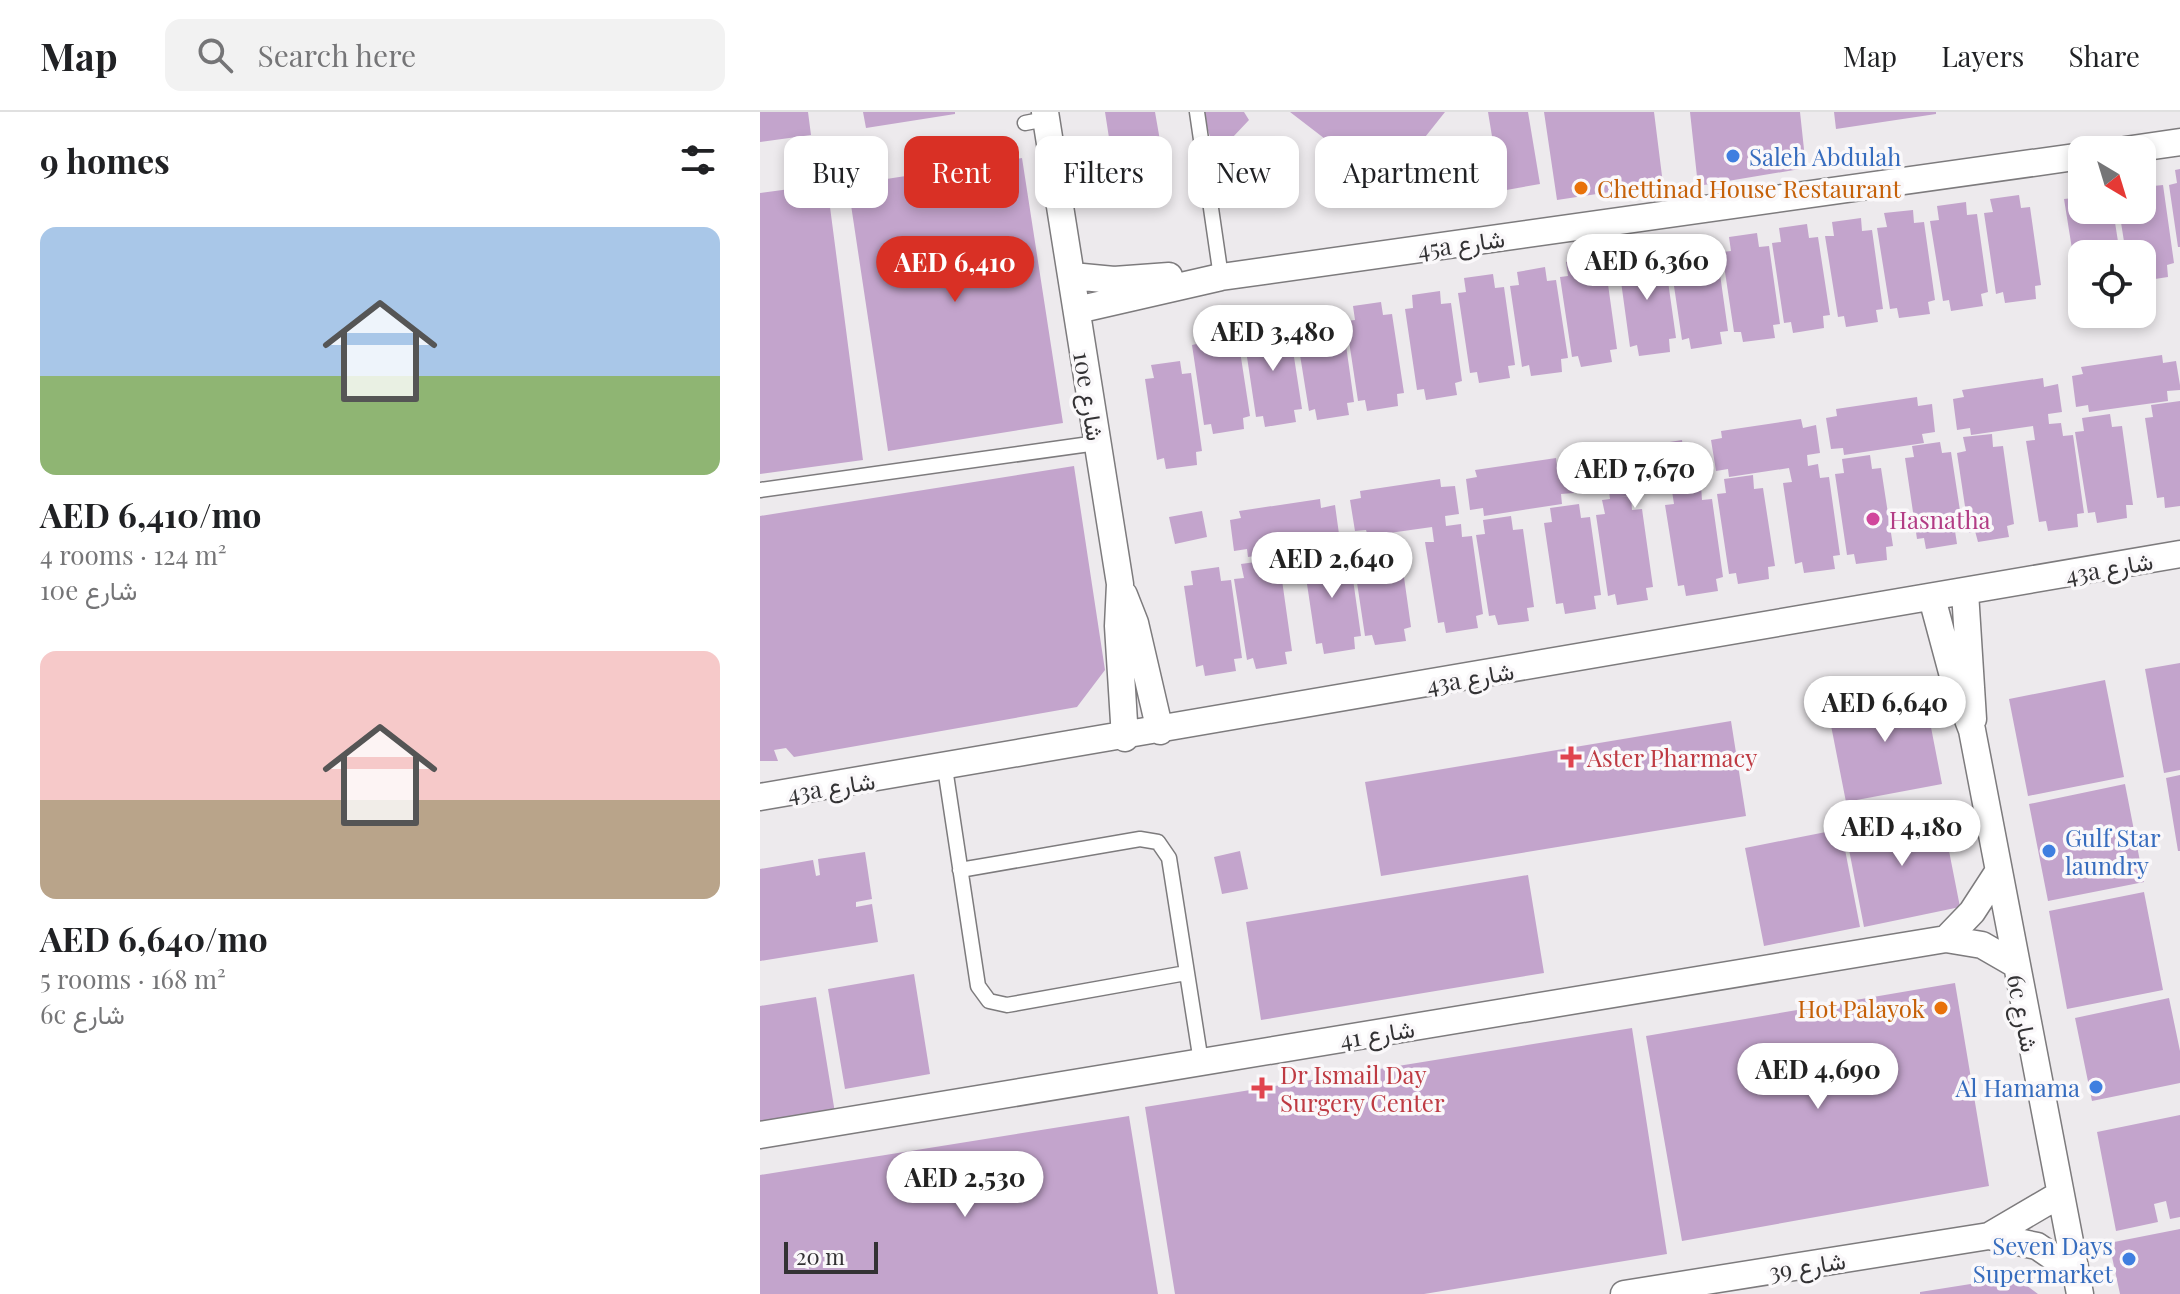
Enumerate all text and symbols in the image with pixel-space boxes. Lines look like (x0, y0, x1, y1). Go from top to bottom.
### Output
search box (165, 19, 725, 91)
text: Map (40, 30, 117, 81)
icon: search (193, 33, 237, 77)
text: Search here (257, 35, 416, 75)
text: Map (1843, 37, 1897, 74)
text: Layers (1941, 37, 2024, 74)
text: Share (2068, 37, 2140, 74)
chip: Buy (784, 136, 888, 208)
chip: Rent (904, 136, 1019, 208)
chip: Filters (1035, 136, 1172, 208)
chip: New (1188, 136, 1299, 208)
chip: Apartment (1315, 136, 1507, 208)
north arrow (2068, 136, 2156, 224)
map controls (2068, 136, 2156, 328)
text: 9 homes (40, 137, 170, 183)
icon: filters (676, 138, 720, 182)
place label: Saleh Abdulah (1749, 140, 1901, 172)
marker: Saleh Abdulah (1724, 147, 1742, 165)
place label: Chettinad House Restaurant (1597, 172, 1901, 204)
marker: Chettinad House Restaurant (1572, 179, 1590, 197)
street label: 45a شارع (1415, 221, 1507, 267)
pin: AED 6,360 (1555, 234, 1739, 302)
pin: AED 6,410 (863, 236, 1047, 304)
button: locate (2068, 240, 2156, 328)
text: AED 6,360 (1585, 242, 1709, 277)
text: AED 6,410 (894, 244, 1016, 279)
icon: home (308, 279, 452, 423)
pin: AED 3,480 (1181, 305, 1365, 373)
text: AED 3,480 (1211, 313, 1335, 348)
street label: 10e شارع (1065, 349, 1113, 443)
pin: AED 7,670 (1543, 442, 1727, 510)
text: AED 7,670 (1575, 450, 1695, 485)
text: AED 6,410/mo (40, 491, 262, 537)
place label: Hasnatha (1889, 503, 1991, 535)
marker: Hasnatha (1864, 510, 1882, 528)
pin: AED 2,640 (1240, 532, 1424, 600)
text: 4 rooms · 124 m² (40, 537, 227, 572)
text: AED 2,640 (1269, 540, 1395, 575)
street label: 43a شارع (2063, 544, 2156, 592)
text: 10e شارع (40, 572, 137, 607)
street label: 43a شارع (1424, 654, 1517, 702)
pin: AED 6,640 (1793, 676, 1977, 744)
text: AED 6,640 (1822, 684, 1948, 719)
icon: home (308, 703, 452, 847)
place label: Aster Pharmacy (1586, 741, 1757, 773)
marker: Aster Pharmacy (1562, 748, 1580, 766)
street label: 43a شارع (785, 763, 877, 811)
pin: AED 4,180 (1810, 800, 1994, 868)
text: AED 4,180 (1841, 808, 1963, 843)
place label: Gulf Star laundry (2065, 821, 2161, 881)
marker: Gulf Star laundry (2040, 842, 2058, 860)
text: AED 6,640/mo (40, 915, 268, 961)
text: 5 rooms · 168 m² (40, 961, 226, 996)
street label: 6c شارع (1999, 971, 2047, 1055)
place label: Hot Palayok (1798, 992, 1926, 1024)
text: 6c شارع (40, 996, 125, 1031)
marker: Hot Palayok (1932, 999, 1950, 1017)
street label: شارع 41 (1337, 1011, 1417, 1057)
pin: AED 4,690 (1726, 1043, 1910, 1111)
text: AED 4,690 (1755, 1051, 1881, 1086)
place label: Dr Ismail Day Surgery Center (1280, 1058, 1445, 1118)
place label: Al Hamama (1955, 1071, 2080, 1103)
marker: Dr Ismail Day Surgery Center (1251, 1077, 1273, 1099)
marker: Al Hamama (2087, 1078, 2105, 1096)
pin: AED 2,530 (873, 1151, 1057, 1219)
text: AED 2,530 (904, 1159, 1026, 1194)
place label: Seven Days Supermarket (1973, 1229, 2113, 1289)
scale bar (784, 1238, 878, 1274)
text: 20 m (796, 1241, 845, 1271)
street label: شارع 39 (1766, 1243, 1848, 1289)
marker: Seven Days Supermarket (2120, 1250, 2138, 1268)

